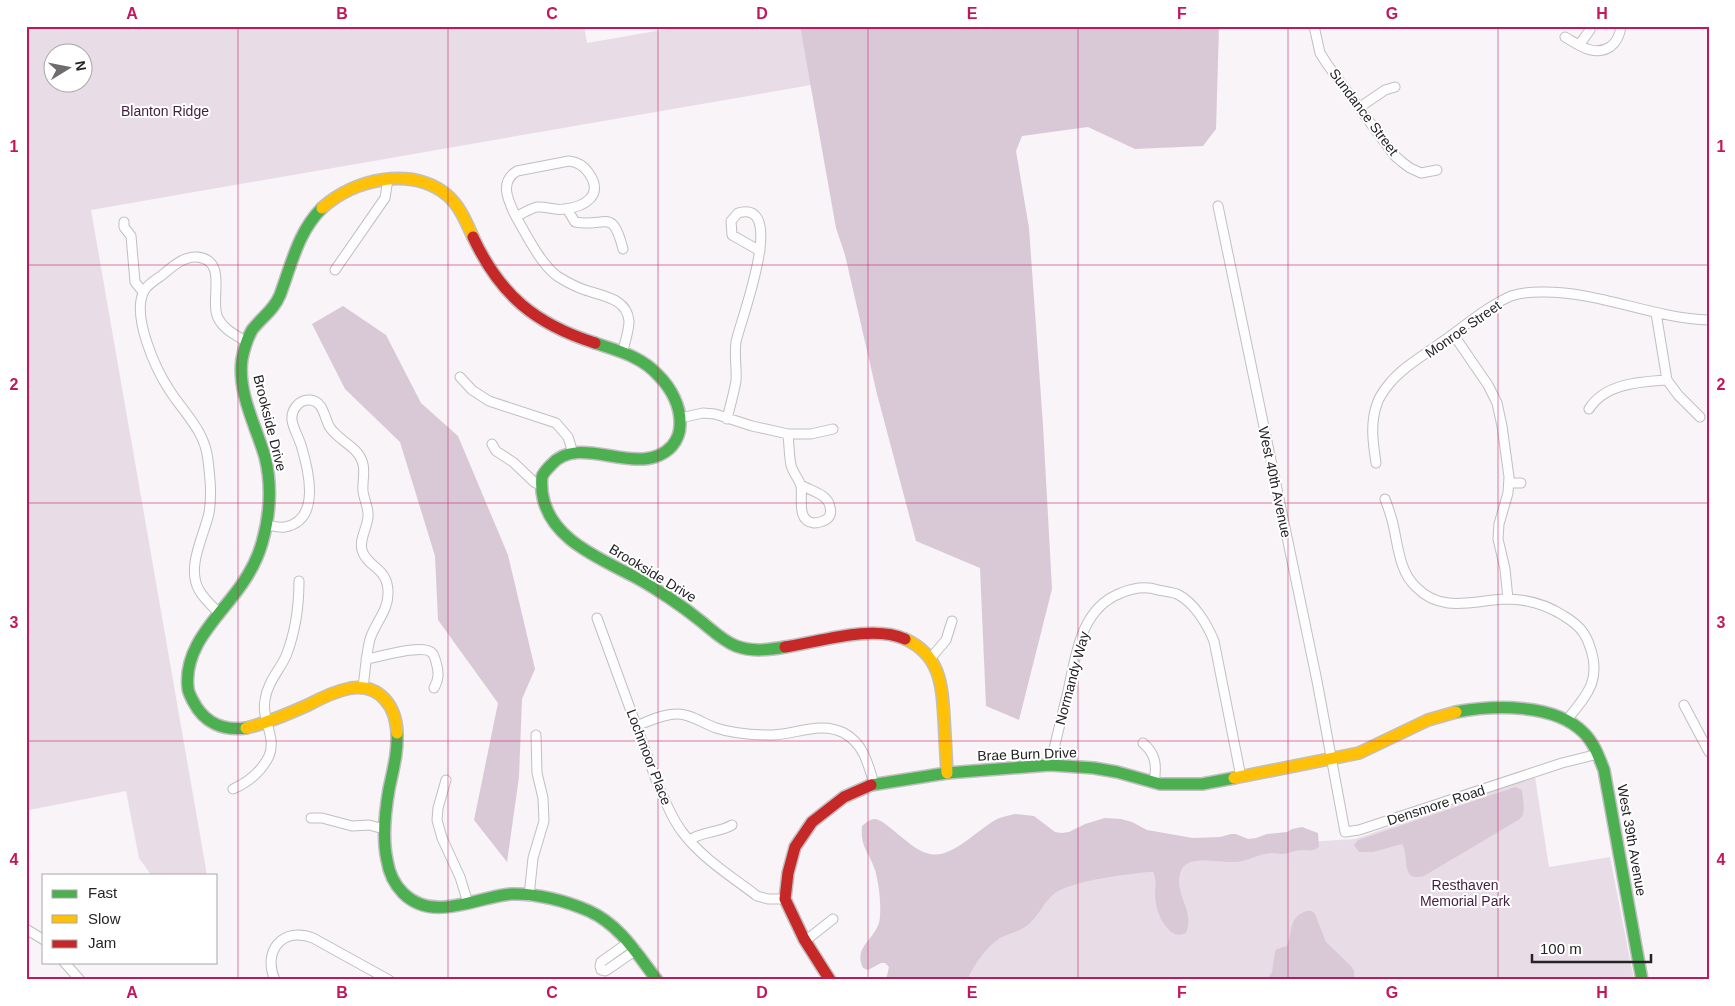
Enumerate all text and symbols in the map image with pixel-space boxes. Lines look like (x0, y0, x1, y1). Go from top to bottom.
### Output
text: A (126, 5, 138, 22)
text: B (336, 5, 348, 22)
text: C (546, 5, 558, 22)
text: D (756, 5, 768, 22)
text: E (967, 5, 978, 22)
text: F (1177, 5, 1187, 22)
text: G (1386, 5, 1398, 22)
text: H (1596, 5, 1608, 22)
north arrow (42, 42, 92, 92)
text: N (72, 59, 90, 72)
street label: Sundance Street (1326, 66, 1402, 159)
park label: Blanton Ridge (121, 103, 209, 119)
text: 1 (10, 138, 19, 155)
text: 1 (1717, 138, 1726, 155)
street label: Monroe Street (1422, 297, 1504, 361)
street label: Brookside Drive (250, 373, 290, 473)
text: 2 (10, 376, 19, 393)
text: 2 (1717, 376, 1726, 393)
street label: West 40th Avenue (1255, 425, 1295, 539)
street label: Brookside Drive (607, 541, 700, 605)
text: 3 (10, 614, 19, 631)
text: 3 (1717, 614, 1726, 631)
street label: Normandy Way (1052, 630, 1092, 726)
street label: Lochmoor Place (623, 707, 675, 807)
street label: Brae Burn Drive (977, 744, 1077, 764)
street label: Densmore Road (1385, 782, 1487, 828)
street label: West 39th Avenue (1614, 783, 1650, 897)
text: 4 (10, 851, 19, 868)
text: 4 (1717, 851, 1726, 868)
legend (42, 874, 218, 964)
park label: Resthaven Memorial Park (1420, 877, 1511, 909)
text: Fast (88, 884, 118, 901)
text: Slow (88, 910, 121, 927)
scale bar (1532, 931, 1651, 963)
text: Jam (88, 934, 116, 951)
text: 100 m (1540, 940, 1582, 957)
text: A (126, 984, 138, 1001)
text: B (336, 984, 348, 1001)
text: C (546, 984, 558, 1001)
text: D (756, 984, 768, 1001)
text: E (967, 984, 978, 1001)
text: F (1177, 984, 1187, 1001)
text: G (1386, 984, 1398, 1001)
text: H (1596, 984, 1608, 1001)

